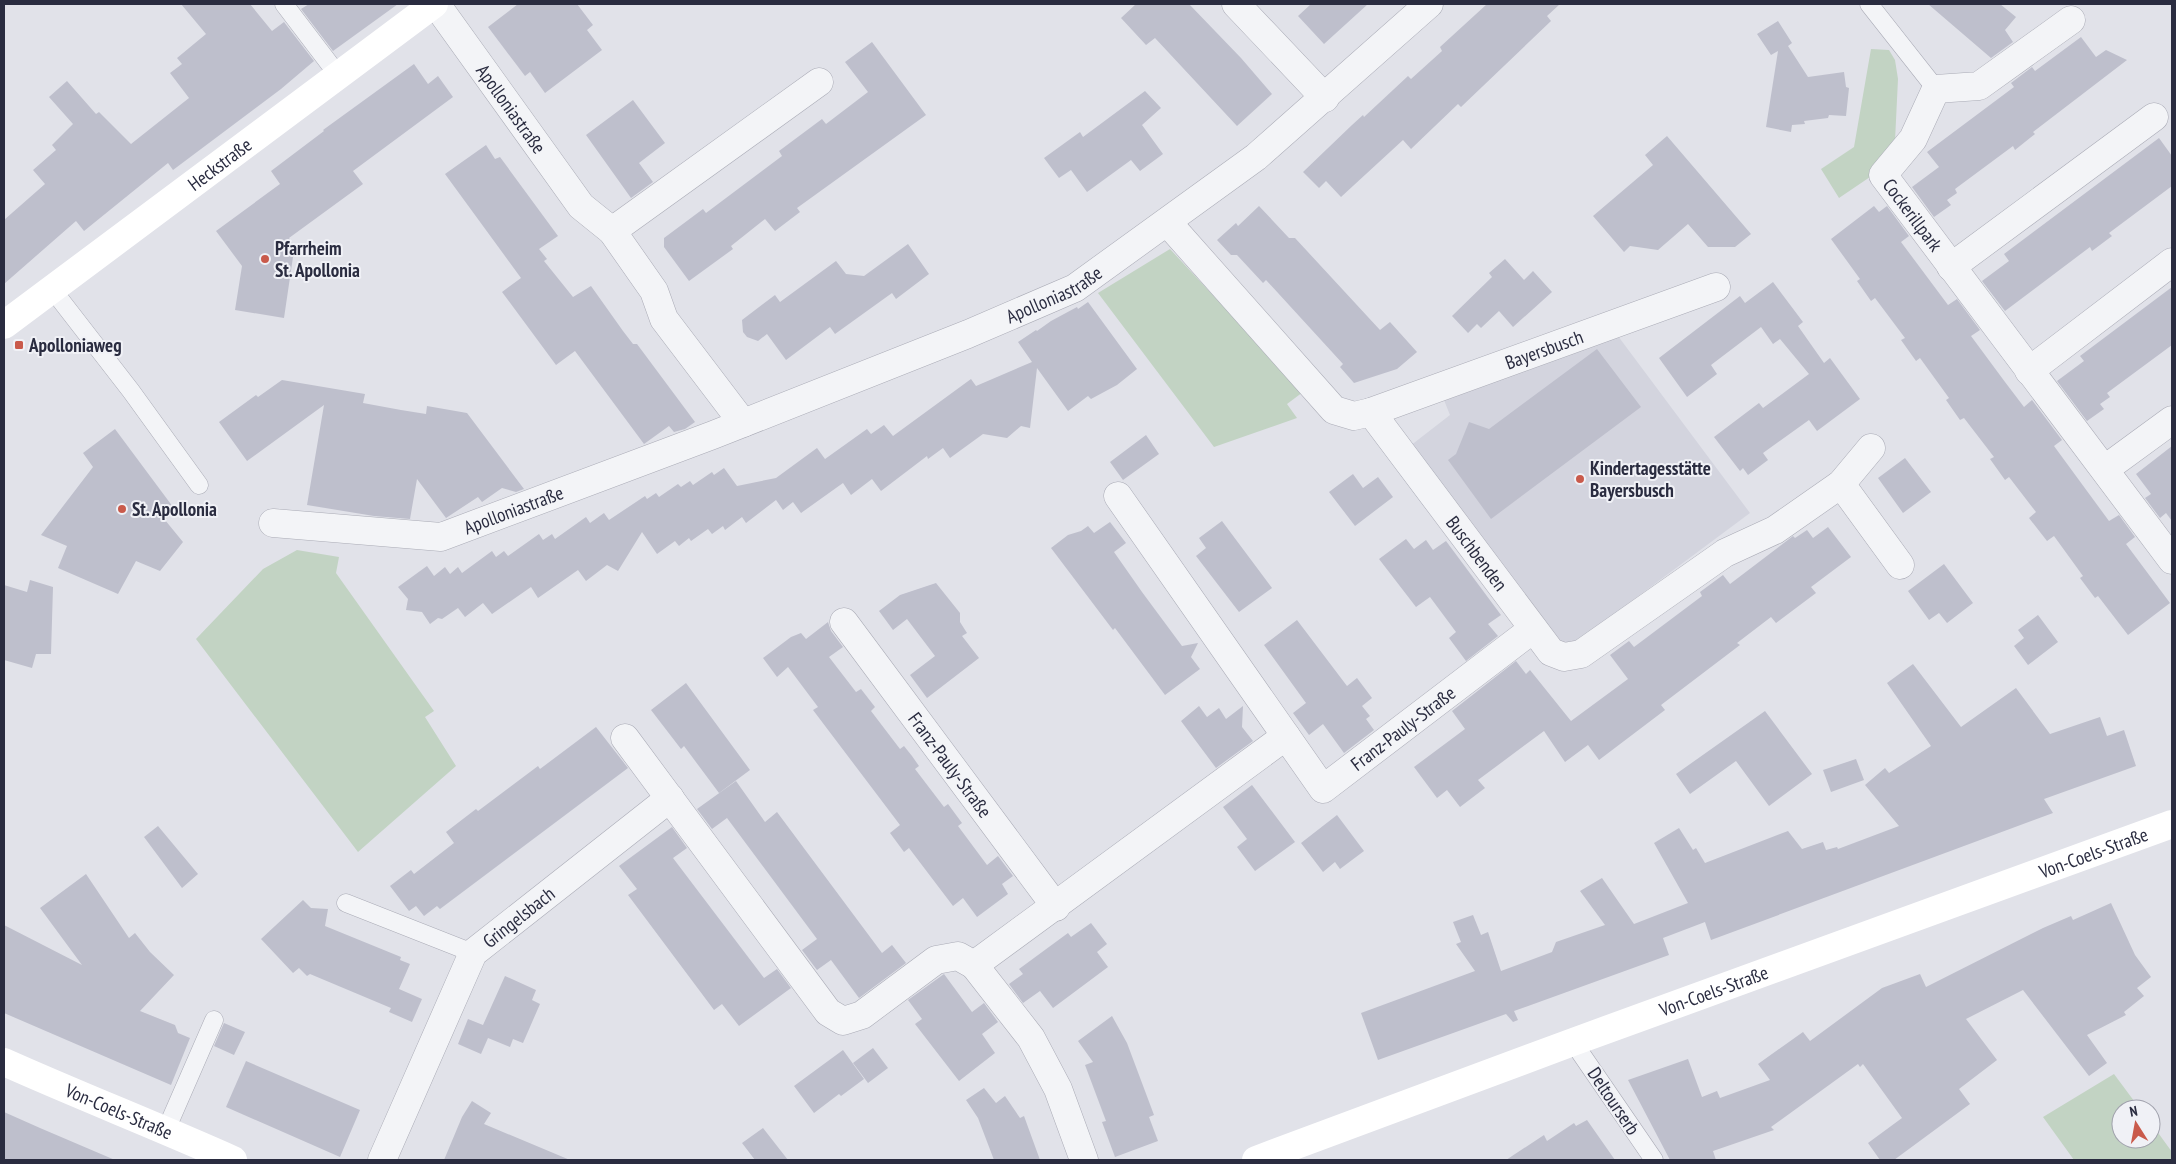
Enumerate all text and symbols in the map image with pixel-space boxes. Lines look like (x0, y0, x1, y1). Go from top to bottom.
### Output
street label: Apolloniastraße (471, 59, 551, 158)
street label: Heckstraße (183, 132, 256, 196)
street label: Cockerillpark (1878, 174, 1948, 256)
place label: Pfarrheim St. Apollonia (275, 236, 360, 282)
marker: Pfarrheim St. Apollonia (259, 253, 271, 265)
street label: Apolloniastraße (1002, 260, 1107, 328)
street label: Bayersbusch (1502, 324, 1586, 374)
place label: Apolloniaweg (28, 333, 122, 357)
marker: Apolloniaweg (13, 339, 25, 351)
place label: Kindertagesstätte Bayersbusch (1590, 456, 1711, 502)
marker: Kindertagesstätte Bayersbusch (1574, 473, 1586, 485)
street label: Apolloniastraße (460, 480, 567, 539)
place label: St. Apollonia (132, 497, 217, 521)
marker: St. Apollonia (116, 503, 128, 515)
street label: Buschbenden (1441, 511, 1513, 596)
street label: Franz-Pauly-Straße (1346, 681, 1460, 776)
street label: Franz-Pauly-Straße (903, 707, 997, 822)
street label: Von-Coels-Straße (2035, 822, 2151, 884)
street label: Gringelsbach (478, 881, 559, 953)
street label: Von-Coels-Straße (1655, 960, 1772, 1022)
street label: Deltourserb (1583, 1062, 1645, 1140)
street label: Von-Coels-Straße (61, 1078, 176, 1144)
north arrow (2111, 1099, 2161, 1149)
text: N (2128, 1102, 2139, 1121)

